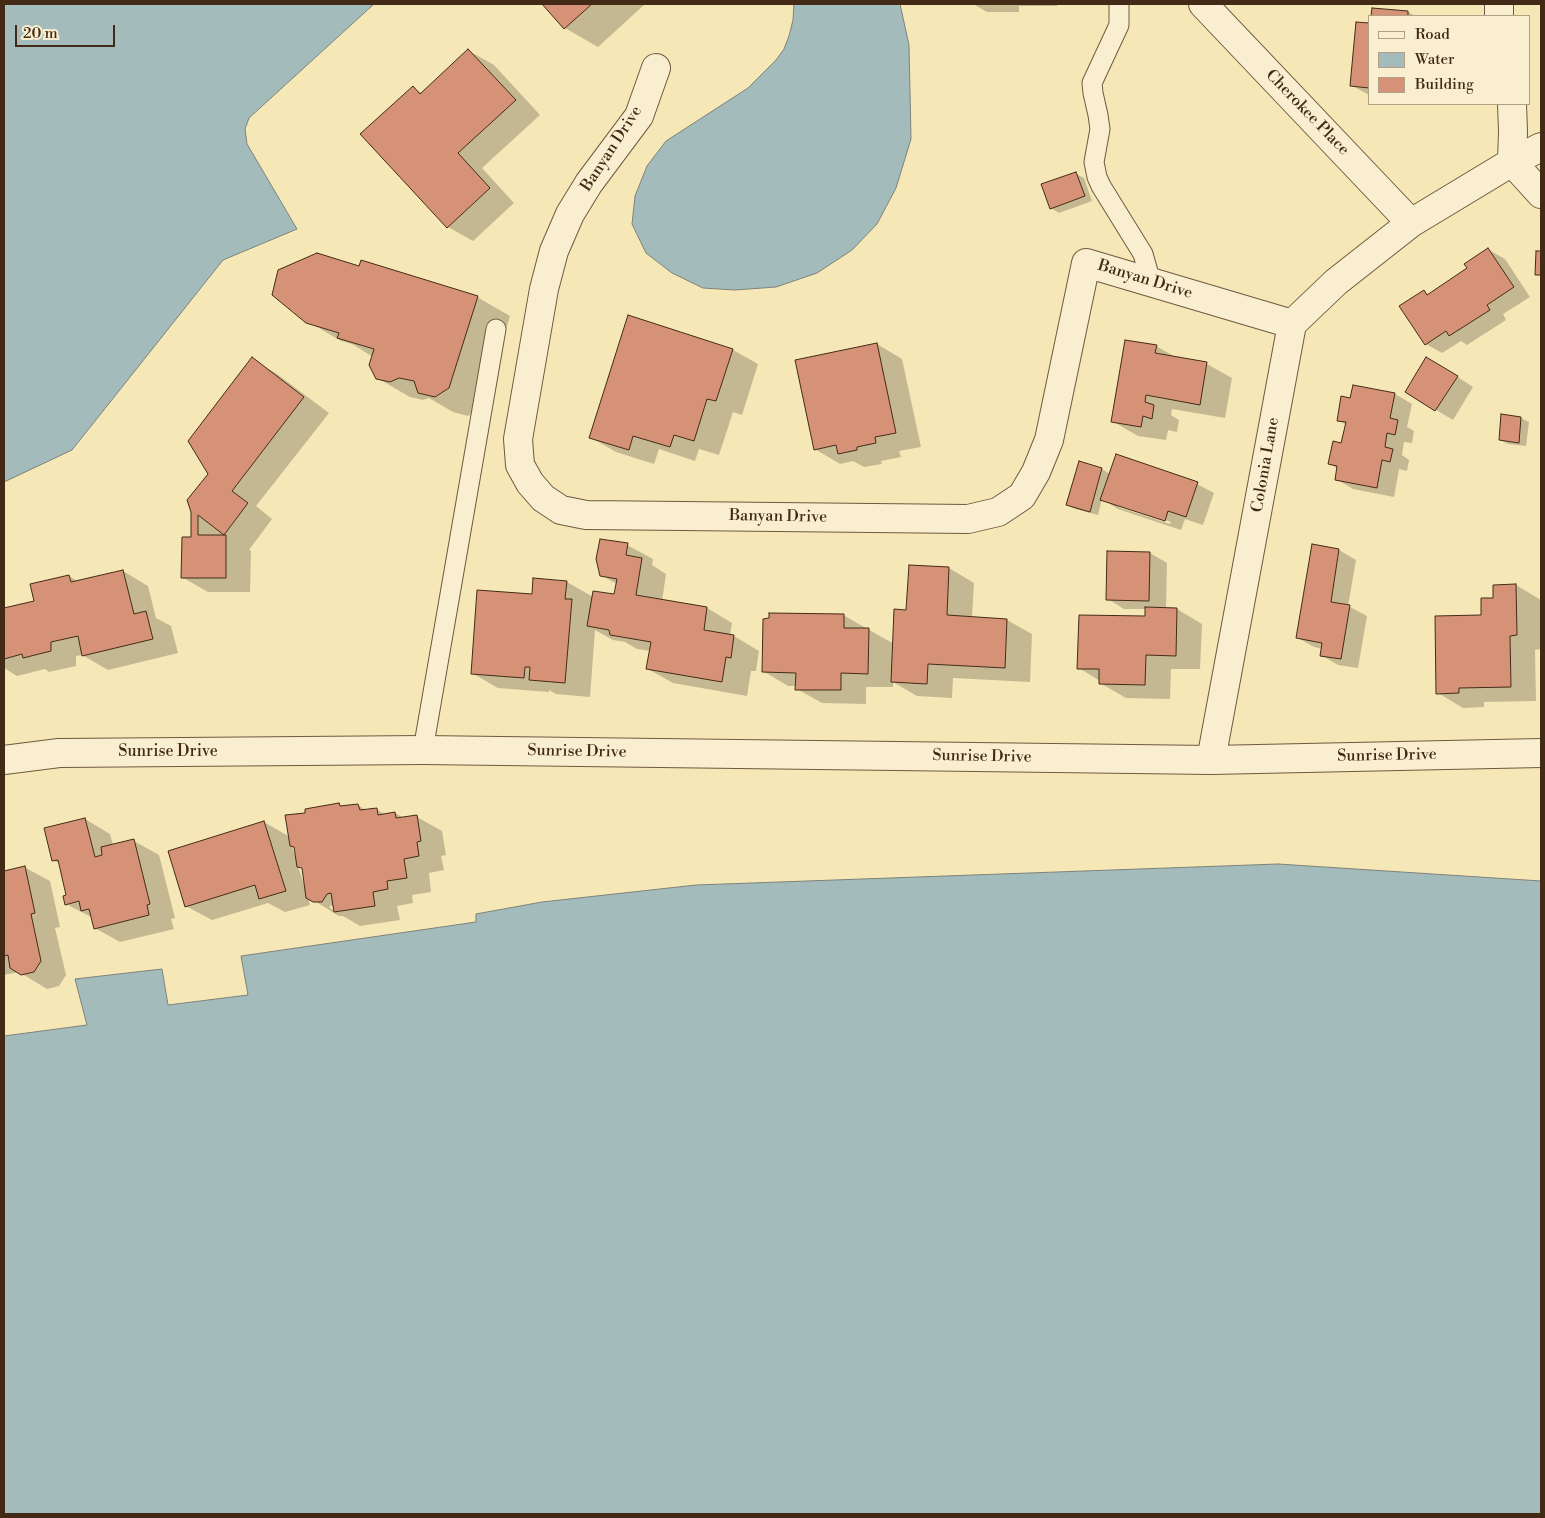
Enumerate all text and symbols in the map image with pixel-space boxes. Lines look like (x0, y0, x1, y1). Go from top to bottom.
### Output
scale bar (18, 15, 118, 47)
legend (1368, 15, 1530, 105)
text: 20 m (23, 24, 58, 43)
text: Road (1415, 25, 1450, 44)
text: Water (1415, 50, 1454, 69)
street label: Cherokee Place (1261, 66, 1353, 160)
text: Building (1415, 75, 1474, 94)
street label: Banyan Drive (577, 103, 647, 195)
street label: Banyan Drive (1095, 256, 1195, 304)
street label: Colonia Lane (1248, 416, 1284, 514)
street label: Banyan Drive (729, 507, 827, 527)
street label: Sunrise Drive (118, 742, 218, 762)
street label: Sunrise Drive (527, 742, 627, 762)
street label: Sunrise Drive (1337, 746, 1437, 766)
street label: Sunrise Drive (932, 747, 1032, 767)

